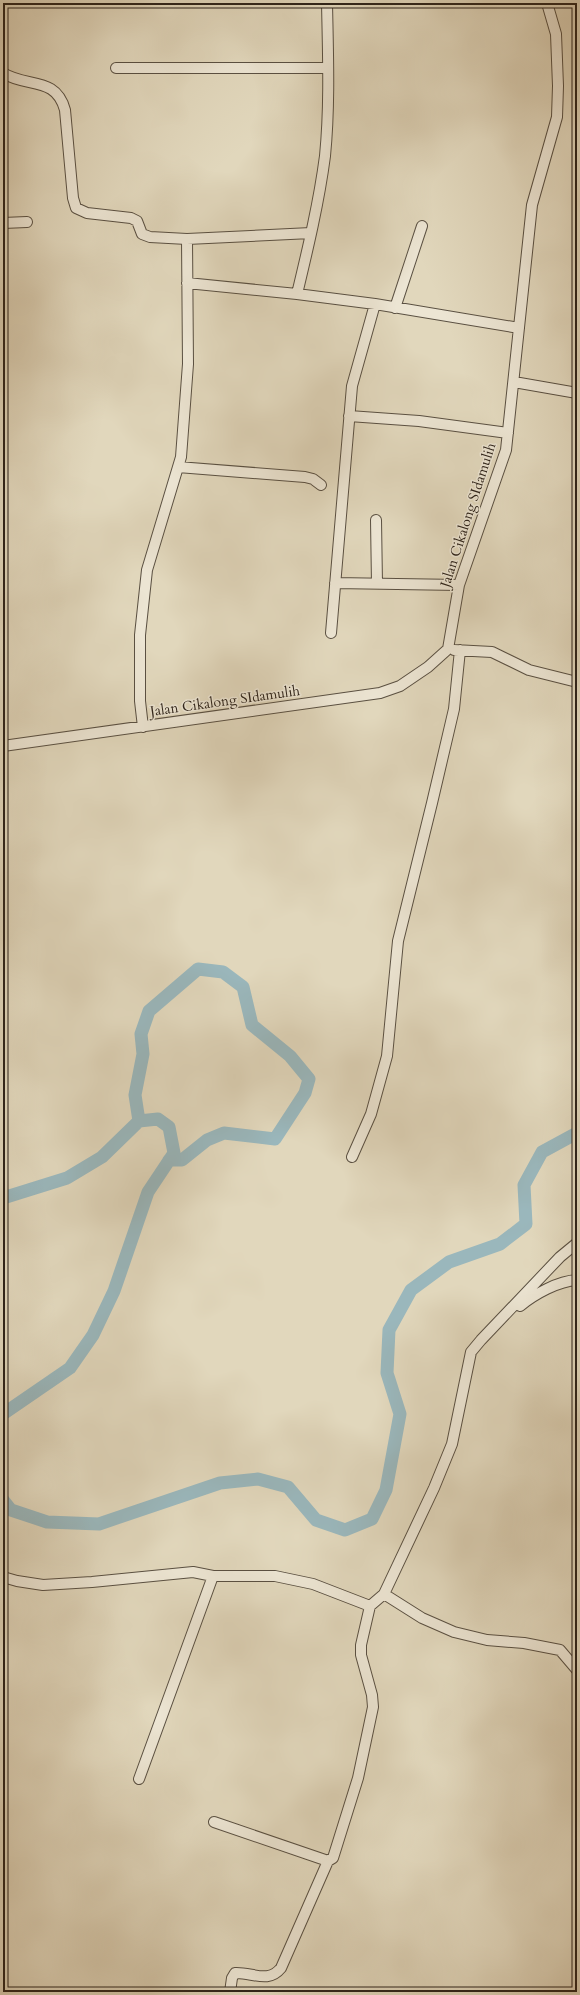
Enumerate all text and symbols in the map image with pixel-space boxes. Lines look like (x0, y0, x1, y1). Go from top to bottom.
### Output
street label: Jalan Cikalong SIdamulih (435, 440, 500, 592)
street label: Jalan Cikalong SIdamulih (147, 681, 301, 721)

